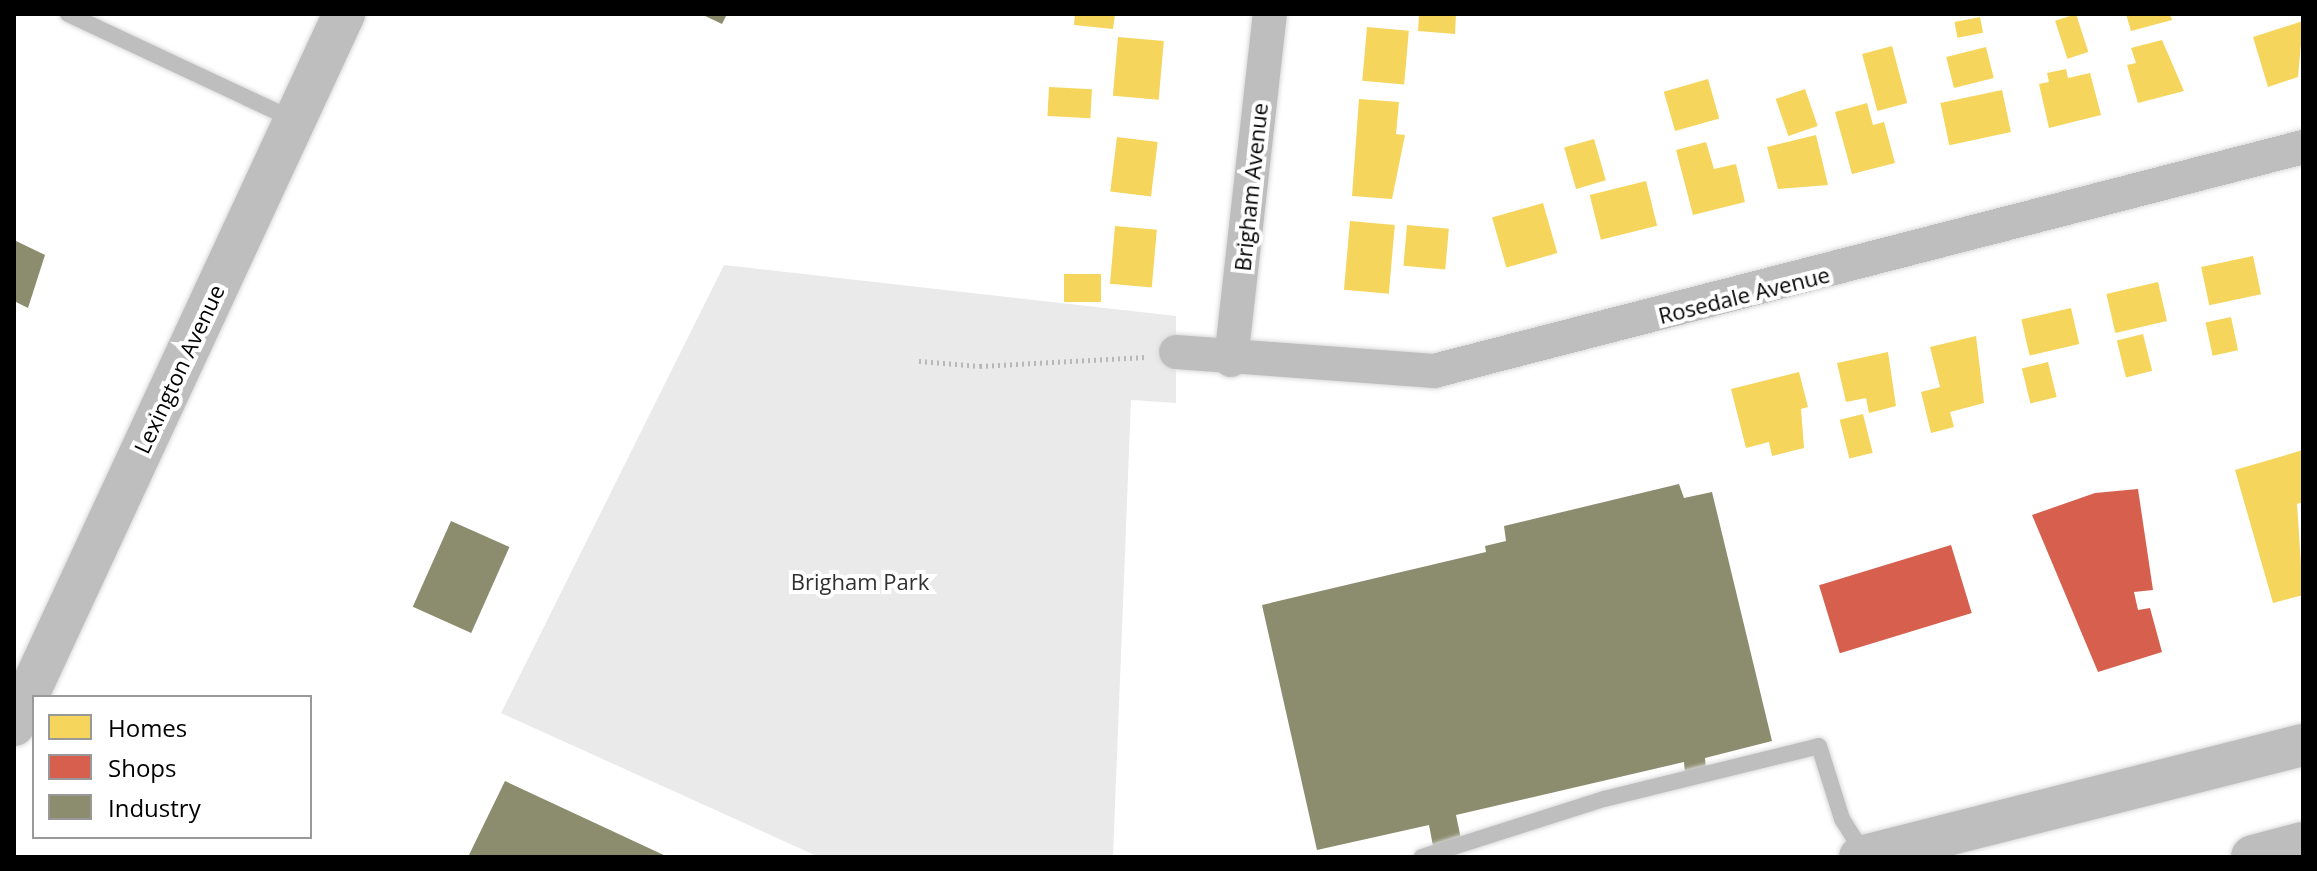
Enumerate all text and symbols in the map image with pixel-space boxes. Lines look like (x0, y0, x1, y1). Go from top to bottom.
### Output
street label: Brigham Avenue (1229, 102, 1273, 272)
street label: Rosedale Avenue (1656, 261, 1832, 329)
street label: Lexington Avenue (128, 280, 230, 458)
park label: Brigham Park (791, 569, 929, 595)
legend (32, 695, 312, 839)
text: Homes (108, 711, 187, 744)
text: Shops (108, 751, 176, 784)
text: Industry (108, 791, 201, 824)

